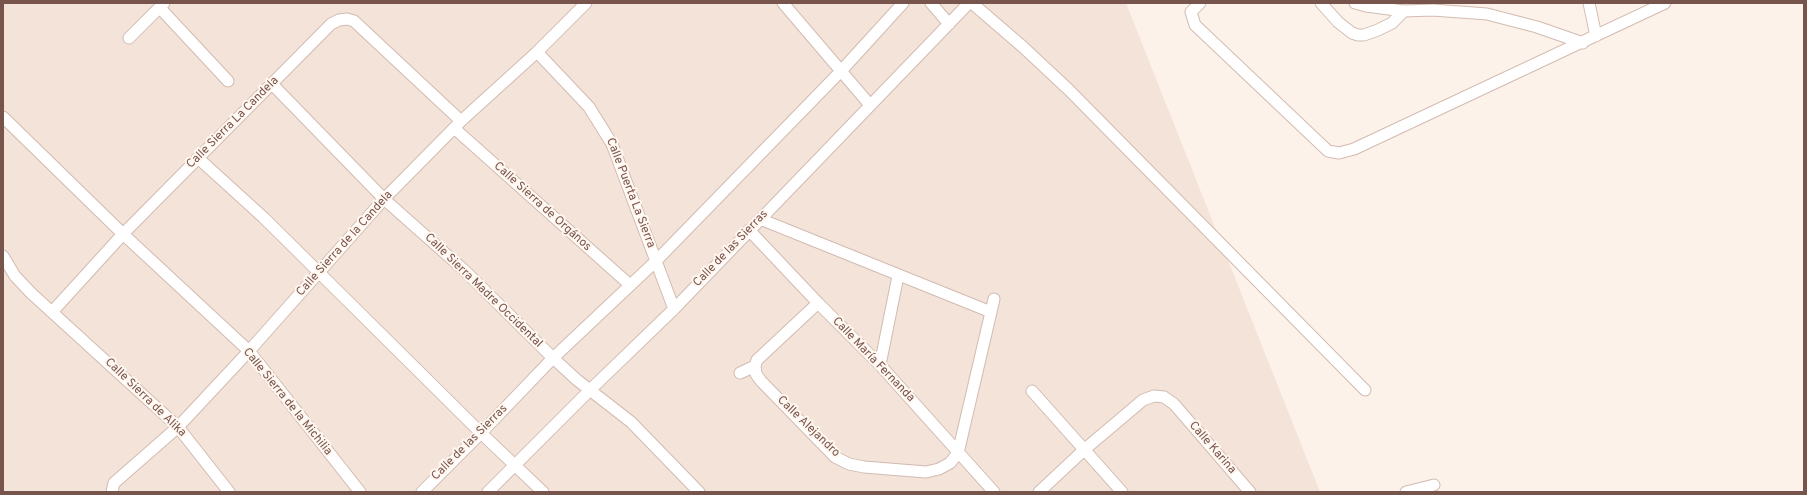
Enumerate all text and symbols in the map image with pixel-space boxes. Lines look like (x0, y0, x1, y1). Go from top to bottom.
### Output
street label: Calle Sierra La Candela (184, 74, 282, 172)
street label: Calle Puerta La Sierra (602, 136, 658, 250)
street label: Calle Sierra de Orgános (490, 159, 594, 255)
street label: Calle Sierra de la Candela (294, 188, 396, 300)
street label: Calle de las Sierras (691, 208, 771, 290)
street label: Calle Sierra Madre Occidental (421, 231, 545, 351)
street label: Calle María Fernanda (829, 315, 917, 405)
street label: Calle Sierra de la Michilia (239, 345, 335, 459)
street label: Calle Sierra de Alika (101, 356, 189, 440)
street label: Calle Alejandro (774, 393, 842, 461)
street label: Calle de las Sierras (429, 402, 511, 484)
street label: Calle Karina (1185, 419, 1239, 477)

